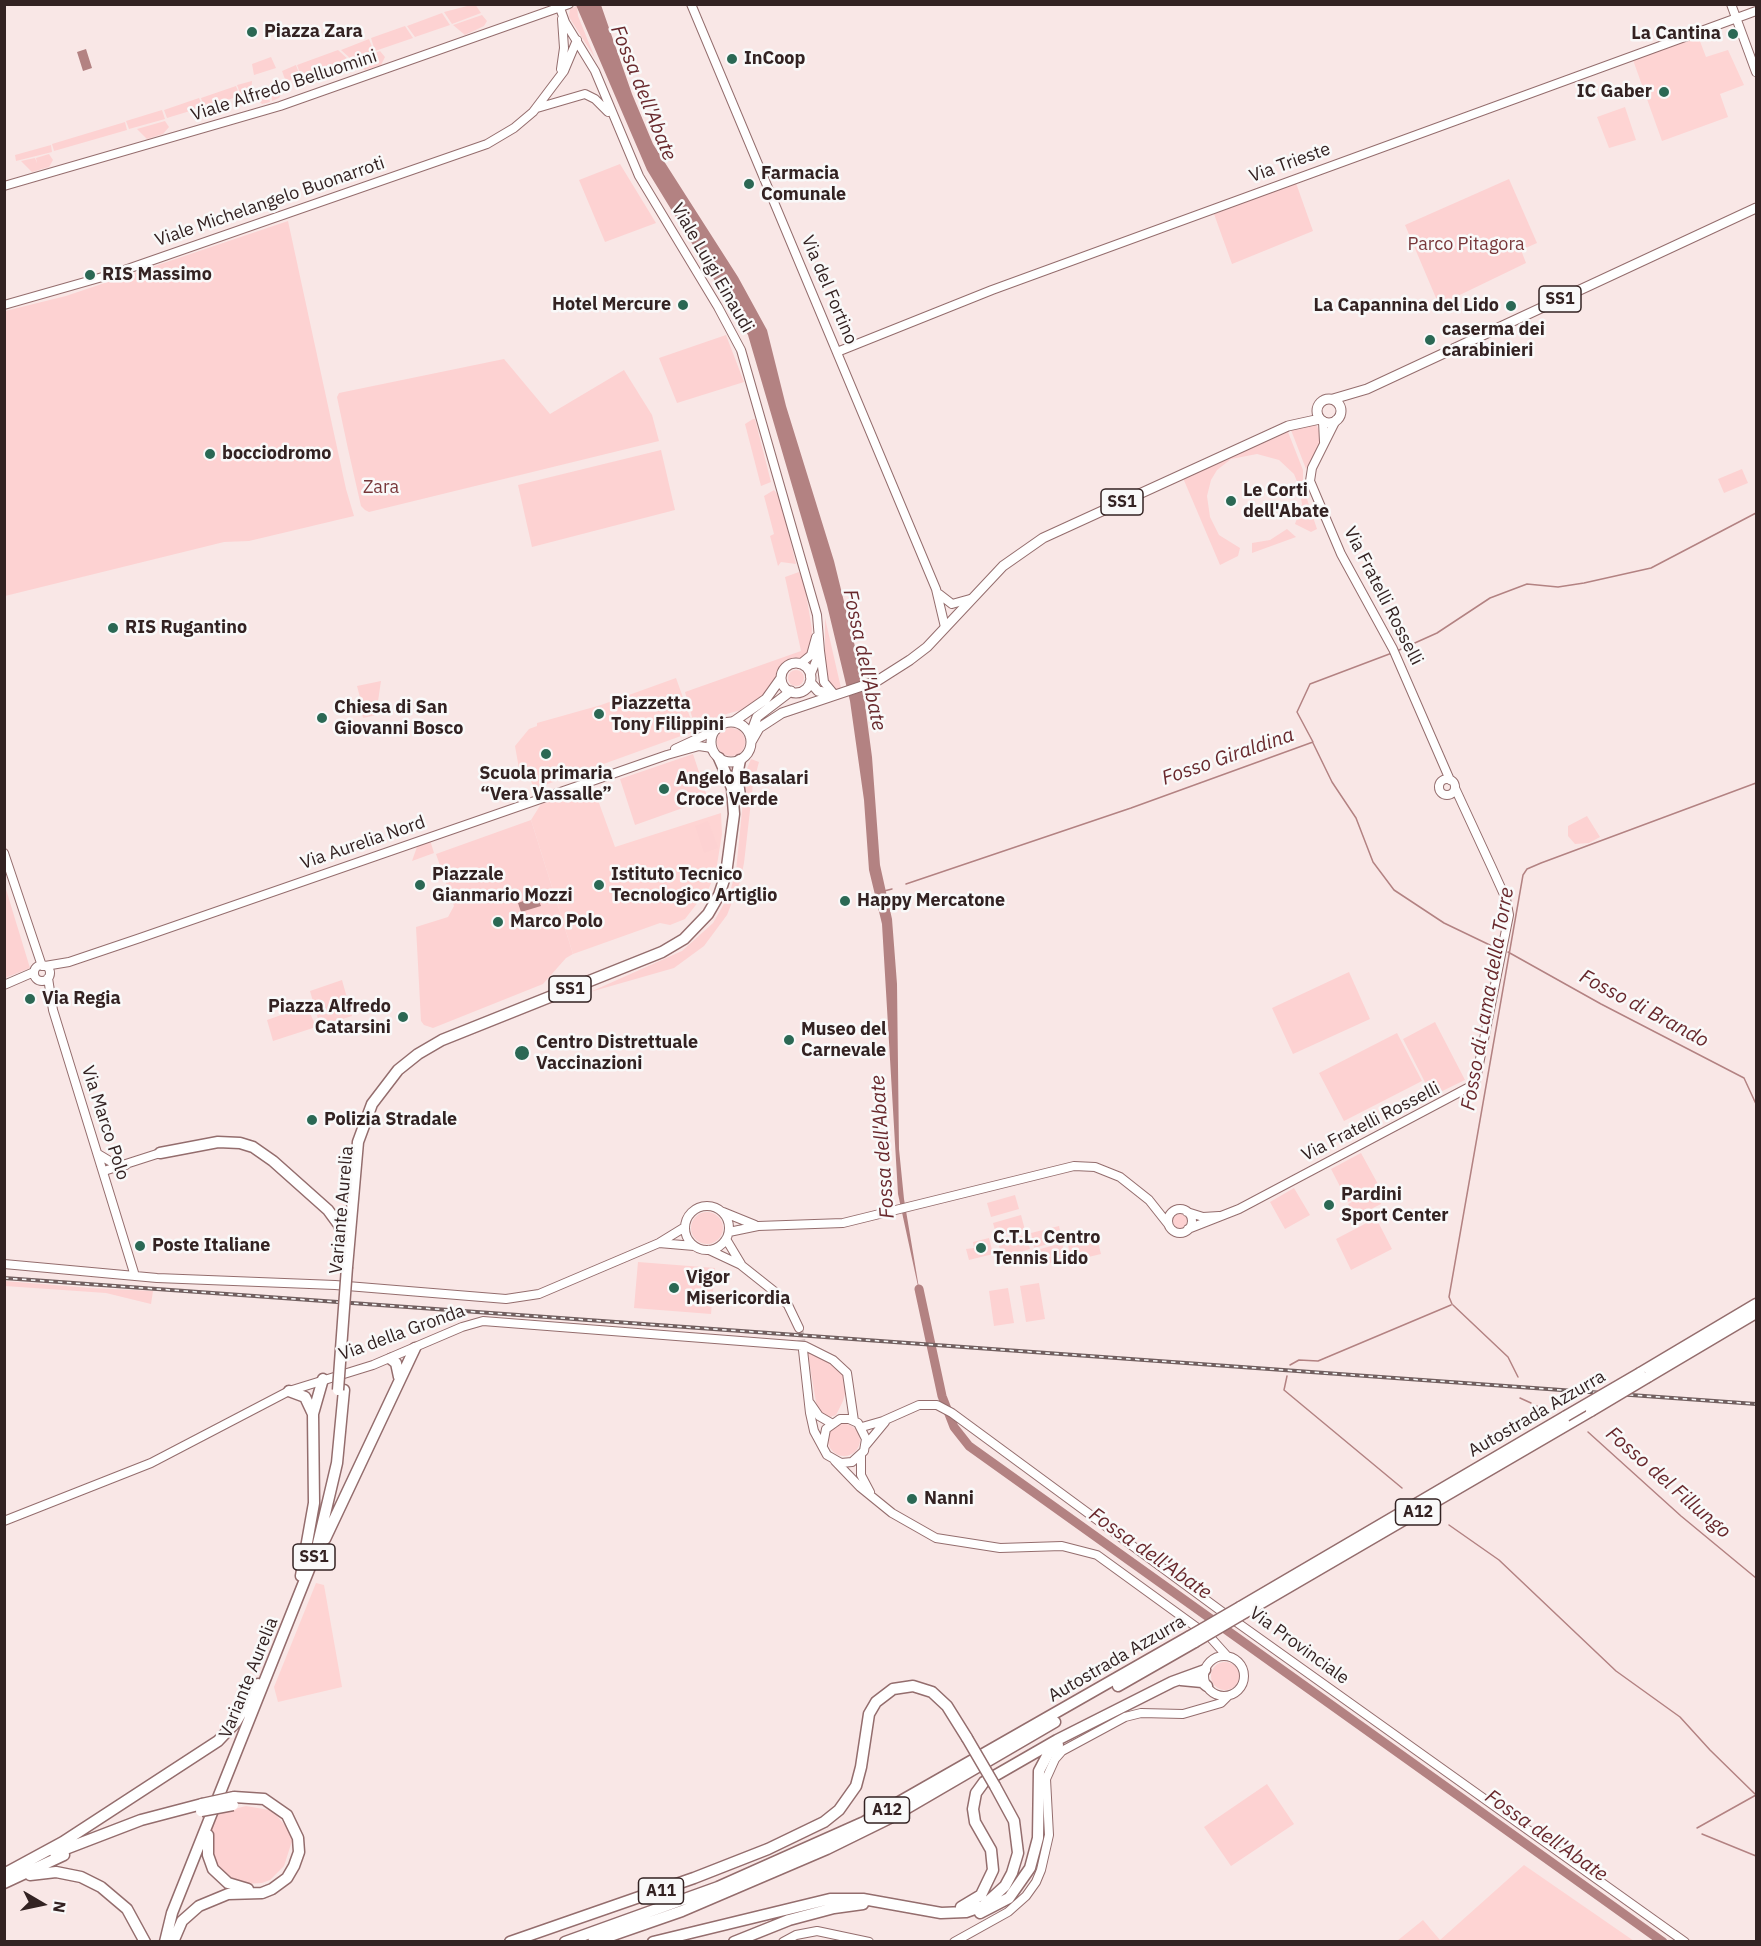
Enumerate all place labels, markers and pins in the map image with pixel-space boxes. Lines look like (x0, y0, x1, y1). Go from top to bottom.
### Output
place label: Piazza Zara (264, 21, 363, 43)
place label: La Cantina (1631, 23, 1721, 45)
marker: Piazza Zara (245, 25, 259, 39)
marker: La Cantina (1726, 27, 1740, 41)
place label: InCoop (744, 48, 805, 70)
marker: InCoop (725, 52, 739, 66)
place label: IC Gaber (1577, 81, 1652, 103)
marker: IC Gaber (1657, 85, 1671, 99)
place label: Farmacia Comunale (761, 163, 846, 206)
marker: Farmacia Comunale (742, 177, 756, 191)
place label: RIS Massimo (102, 264, 212, 286)
marker: RIS Massimo (83, 268, 97, 282)
place label: Hotel Mercure (552, 294, 671, 316)
place label: La Capannina del Lido (1313, 295, 1499, 317)
marker: Hotel Mercure (676, 298, 690, 312)
marker: La Capannina del Lido (1504, 299, 1518, 313)
place label: caserma dei carabinieri (1442, 319, 1545, 362)
marker: caserma dei carabinieri (1423, 333, 1437, 347)
place label: bocciodromo (222, 443, 331, 465)
marker: bocciodromo (203, 447, 217, 461)
place label: Le Corti dell'Abate (1243, 480, 1329, 522)
marker: Le Corti dell'Abate (1224, 494, 1238, 508)
place label: RIS Rugantino (125, 617, 247, 639)
marker: RIS Rugantino (106, 621, 120, 635)
place label: Piazzetta Tony Filippini (611, 693, 724, 736)
place label: Chiesa di San Giovanni Bosco (334, 697, 463, 740)
marker: Piazzetta Tony Filippini (592, 707, 606, 721)
marker: Chiesa di San Giovanni Bosco (315, 711, 329, 725)
marker: Scuola primaria “Vera Vassalle” (539, 747, 553, 761)
place label: Scuola primaria “Vera Vassalle” (479, 763, 613, 806)
place label: Angelo Basalari Croce Verde (676, 768, 809, 810)
marker: Angelo Basalari Croce Verde (657, 782, 671, 796)
place label: Piazzale Gianmario Mozzi (432, 864, 573, 906)
place label: Istituto Tecnico Tecnologico Artiglio (611, 864, 777, 906)
marker: Piazzale Gianmario Mozzi (413, 878, 427, 892)
marker: Istituto Tecnico Tecnologico Artiglio (592, 878, 606, 892)
place label: Happy Mercatone (857, 890, 1005, 912)
marker: Happy Mercatone (838, 894, 852, 908)
place label: Marco Polo (510, 911, 603, 933)
marker: Marco Polo (491, 915, 505, 929)
place label: Via Regia (42, 988, 121, 1010)
marker: Via Regia (23, 992, 37, 1006)
place label: Piazza Alfredo Catarsini (268, 996, 391, 1038)
marker: Piazza Alfredo Catarsini (396, 1010, 410, 1024)
place label: Museo del Carnevale (801, 1019, 887, 1062)
place label: Centro Distrettuale Vaccinazioni (536, 1032, 698, 1074)
marker: Museo del Carnevale (782, 1033, 796, 1047)
marker: Centro Distrettuale Vaccinazioni (513, 1044, 531, 1062)
place label: Polizia Stradale (324, 1109, 457, 1131)
marker: Polizia Stradale (305, 1113, 319, 1127)
place label: Pardini Sport Center (1341, 1184, 1449, 1226)
marker: Pardini Sport Center (1322, 1198, 1336, 1212)
place label: C.T.L. Centro Tennis Lido (993, 1227, 1100, 1270)
place label: Poste Italiane (152, 1235, 270, 1257)
marker: Poste Italiane (133, 1239, 147, 1253)
marker: C.T.L. Centro Tennis Lido (974, 1241, 988, 1255)
place label: Vigor Misericordia (686, 1267, 790, 1310)
marker: Vigor Misericordia (667, 1281, 681, 1295)
place label: Nanni (924, 1488, 974, 1510)
marker: Nanni (905, 1492, 919, 1506)

